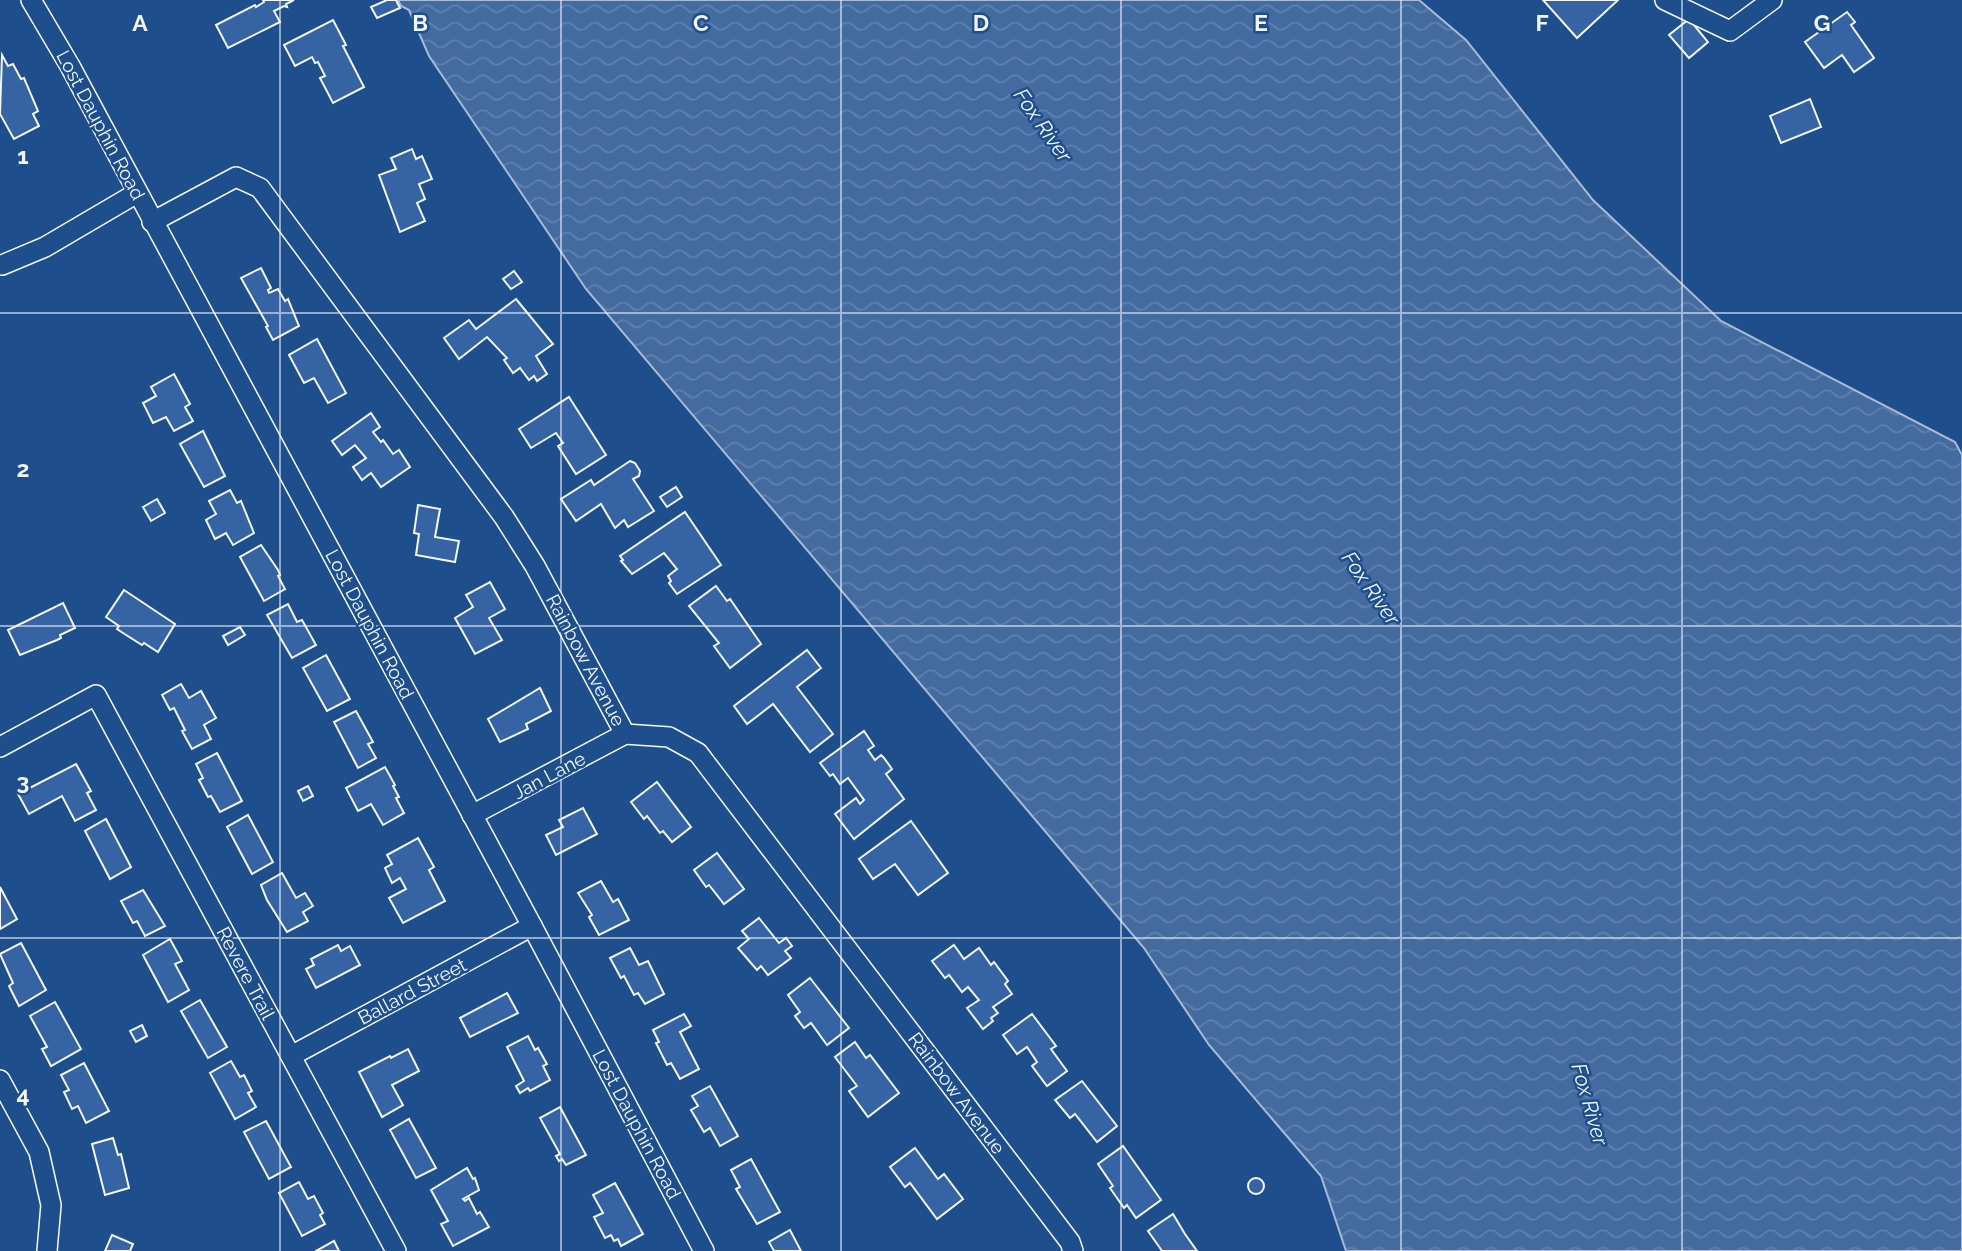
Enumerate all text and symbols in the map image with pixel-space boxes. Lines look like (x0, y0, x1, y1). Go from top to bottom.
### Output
text: A (132, 9, 148, 36)
text: B (412, 9, 428, 36)
text: C (693, 9, 709, 36)
text: D (973, 9, 989, 36)
text: E (1254, 9, 1268, 36)
text: F (1535, 9, 1549, 36)
text: G (1814, 9, 1830, 36)
street label: Lost Dauphin Road (52, 46, 150, 204)
water label: Fox River (1009, 83, 1078, 167)
text: 1 (17, 142, 29, 169)
text: 2 (17, 455, 29, 482)
street label: Lost Dauphin Road (321, 545, 419, 703)
water label: Fox River (1337, 546, 1406, 630)
street label: Rainbow Avenue (542, 590, 630, 730)
street label: Jan Lane (509, 747, 589, 803)
text: 3 (17, 768, 29, 795)
street label: Revere Trail (212, 923, 280, 1024)
street label: Ballard Street (354, 953, 470, 1029)
street label: Rainbow Avenue (904, 1028, 1010, 1158)
street label: Lost Dauphin Road (588, 1045, 686, 1203)
water label: Fox River (1566, 1060, 1614, 1149)
text: 4 (16, 1081, 30, 1108)

